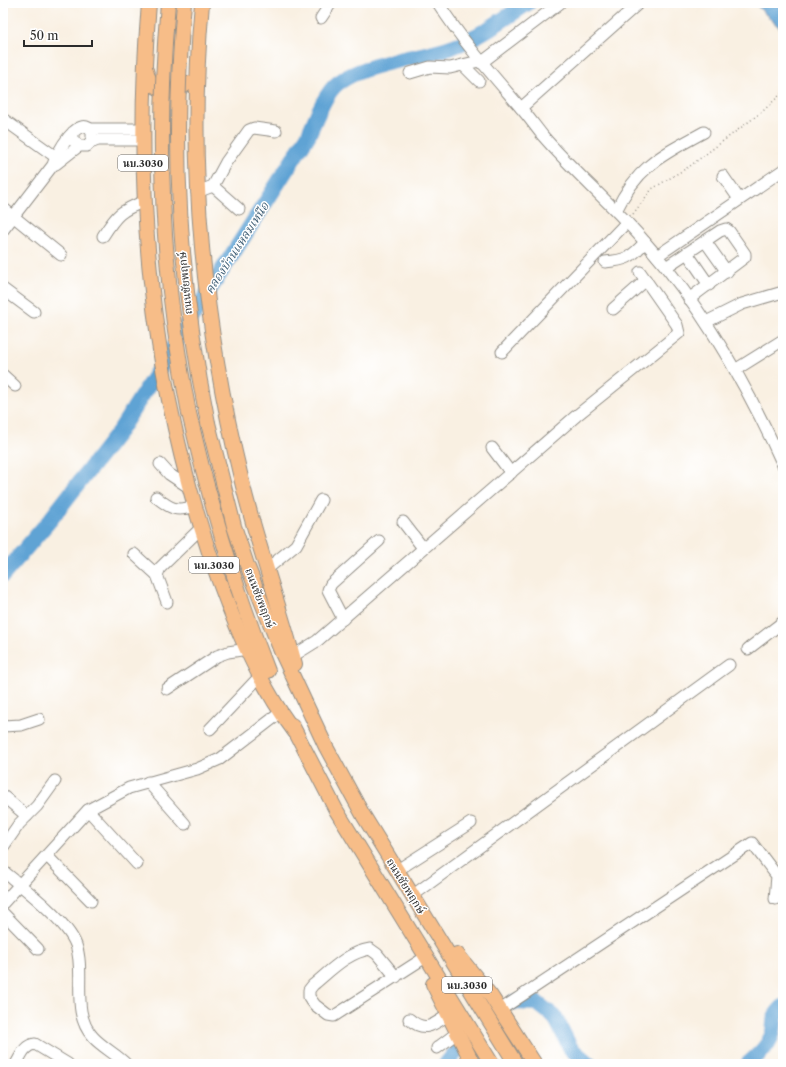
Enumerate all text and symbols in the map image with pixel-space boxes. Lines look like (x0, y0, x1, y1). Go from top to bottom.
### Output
scale bar (24, 22, 92, 48)
text: 50 m (30, 28, 59, 43)
road number: นบ.3030 (118, 155, 168, 171)
water label: คลองบ้านแหลมเหนือ (201, 198, 272, 296)
street label: ถนนชัยพฤกษ์ (175, 250, 195, 315)
road number: นบ.3030 (189, 557, 239, 573)
street label: ถนนชัยพฤกษ์ (242, 566, 278, 630)
street label: ถนนชัยพฤกษ์ (383, 856, 429, 917)
road number: นบ.3030 (442, 977, 492, 993)

